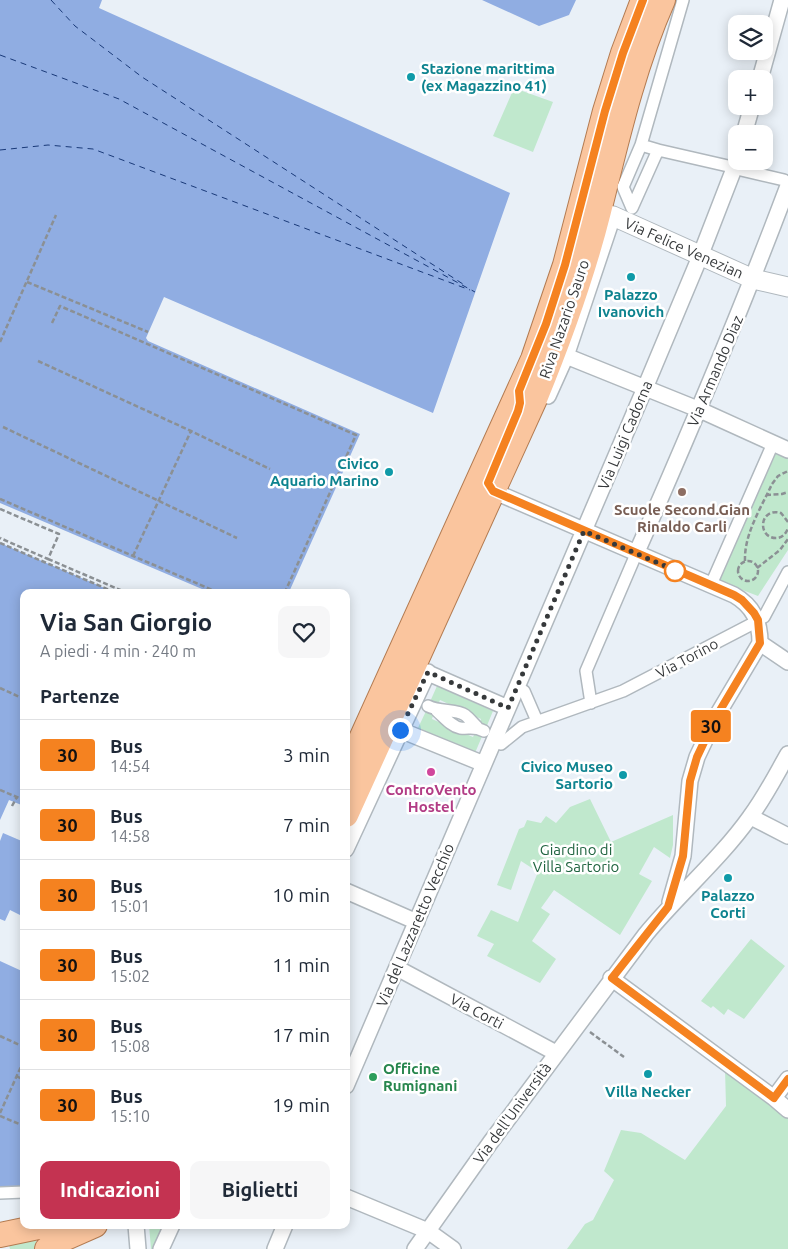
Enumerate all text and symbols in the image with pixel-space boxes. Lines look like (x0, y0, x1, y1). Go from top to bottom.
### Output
map controls (728, 15, 773, 170)
button: layers (728, 15, 773, 60)
place label: Stazione marittima (ex Magazzino 41) (421, 60, 555, 94)
button: + (728, 70, 773, 115)
marker: Stazione marittima (ex Magazzino 41) (405, 71, 417, 83)
button: − (728, 125, 773, 170)
street label: Via Felice Venezian (622, 214, 746, 282)
street label: Riva Nazario Sauro (536, 257, 592, 381)
marker: Palazzo Ivanovich (625, 271, 637, 283)
place label: Palazzo Ivanovich (598, 286, 664, 320)
street label: Via Armando Diaz (684, 313, 746, 429)
street label: Via Luigi Cadorna (594, 378, 656, 492)
place label: Civico Aquario Marino (270, 455, 379, 489)
marker: Civico Aquario Marino (383, 466, 395, 478)
marker: Scuole Second.Gian Rinaldo Carli (676, 486, 688, 498)
place label: Scuole Second.Gian Rinaldo Carli (614, 501, 750, 535)
unlabelled marker (664, 560, 686, 582)
button: heart (278, 606, 330, 658)
text: Via San Giorgio (40, 609, 212, 636)
street label: Via Torino (653, 635, 721, 681)
text: A piedi · 4 min · 240 m (40, 642, 196, 660)
text: Partenze (40, 685, 120, 707)
line badge: 30 (688, 710, 734, 742)
text: 30 (701, 716, 721, 736)
your location (388, 718, 413, 743)
text: Bus (110, 735, 143, 757)
text: 3 min (283, 744, 330, 766)
text: 30 (57, 745, 78, 765)
text: 14:54 (110, 757, 150, 775)
place label: Civico Museo Sartorio (521, 758, 613, 792)
marker: ControVento Hostel (425, 766, 437, 778)
marker: Civico Museo Sartorio (617, 769, 629, 781)
place label: ControVento Hostel (385, 781, 477, 815)
text: Bus (110, 805, 143, 827)
text: 7 min (283, 814, 330, 836)
text: 30 (57, 815, 78, 835)
text: 14:58 (110, 827, 150, 845)
street label: Via del Lazzaretto Vecchio (373, 841, 457, 1009)
park label: Giardino di Villa Sartorio (533, 841, 619, 875)
marker: Palazzo Corti (722, 872, 734, 884)
text: Bus (110, 875, 143, 897)
text: 10 min (272, 884, 330, 906)
text: 30 (57, 885, 78, 905)
place label: Palazzo Corti (701, 887, 755, 921)
text: 15:01 (110, 897, 150, 915)
text: Bus (110, 945, 143, 967)
text: 11 min (272, 954, 330, 976)
text: 30 (57, 955, 78, 975)
text: 15:02 (110, 967, 150, 985)
street label: Via Corti (447, 990, 507, 1032)
text: Bus (110, 1015, 143, 1037)
text: 17 min (272, 1024, 330, 1046)
text: 30 (57, 1025, 78, 1045)
text: 15:08 (110, 1037, 150, 1055)
street label: Via dell'Università (470, 1059, 554, 1167)
place label: Officine Rumignani (383, 1060, 457, 1094)
marker: Villa Necker (642, 1068, 654, 1080)
marker: Officine Rumignani (367, 1071, 379, 1083)
place label: Villa Necker (605, 1083, 692, 1100)
text: Bus (110, 1085, 143, 1107)
text: 19 min (272, 1094, 330, 1116)
text: 30 (57, 1095, 78, 1115)
text: 15:10 (110, 1107, 150, 1125)
button: Indicazioni (40, 1161, 180, 1219)
button: Biglietti (190, 1161, 330, 1219)

